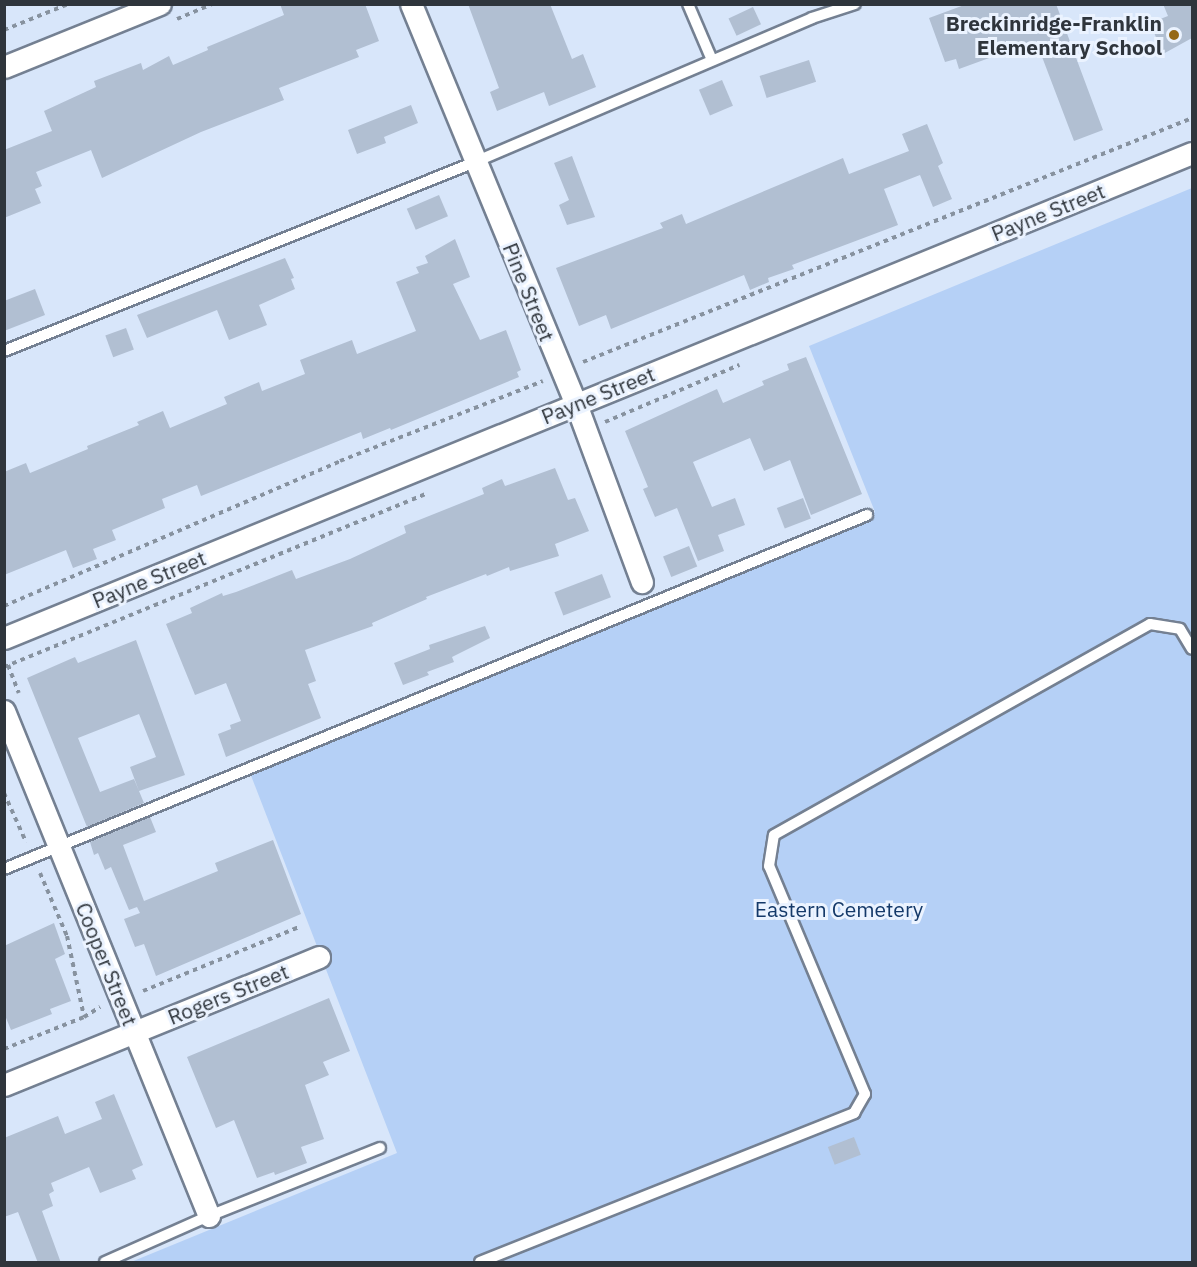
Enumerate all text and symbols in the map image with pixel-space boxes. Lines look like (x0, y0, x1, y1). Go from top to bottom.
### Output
place label: Breckinridge-Franklin Elementary School (946, 10, 1162, 60)
marker: Breckinridge-Franklin Elementary School (1167, 28, 1181, 42)
street label: Payne Street (988, 178, 1108, 246)
street label: Pine Street (498, 239, 560, 345)
street label: Payne Street (538, 361, 658, 429)
street label: Payne Street (89, 545, 209, 613)
park label: Eastern Cemetery (755, 896, 923, 922)
street label: Cooper Street (71, 899, 143, 1029)
street label: Rogers Street (164, 958, 292, 1030)

